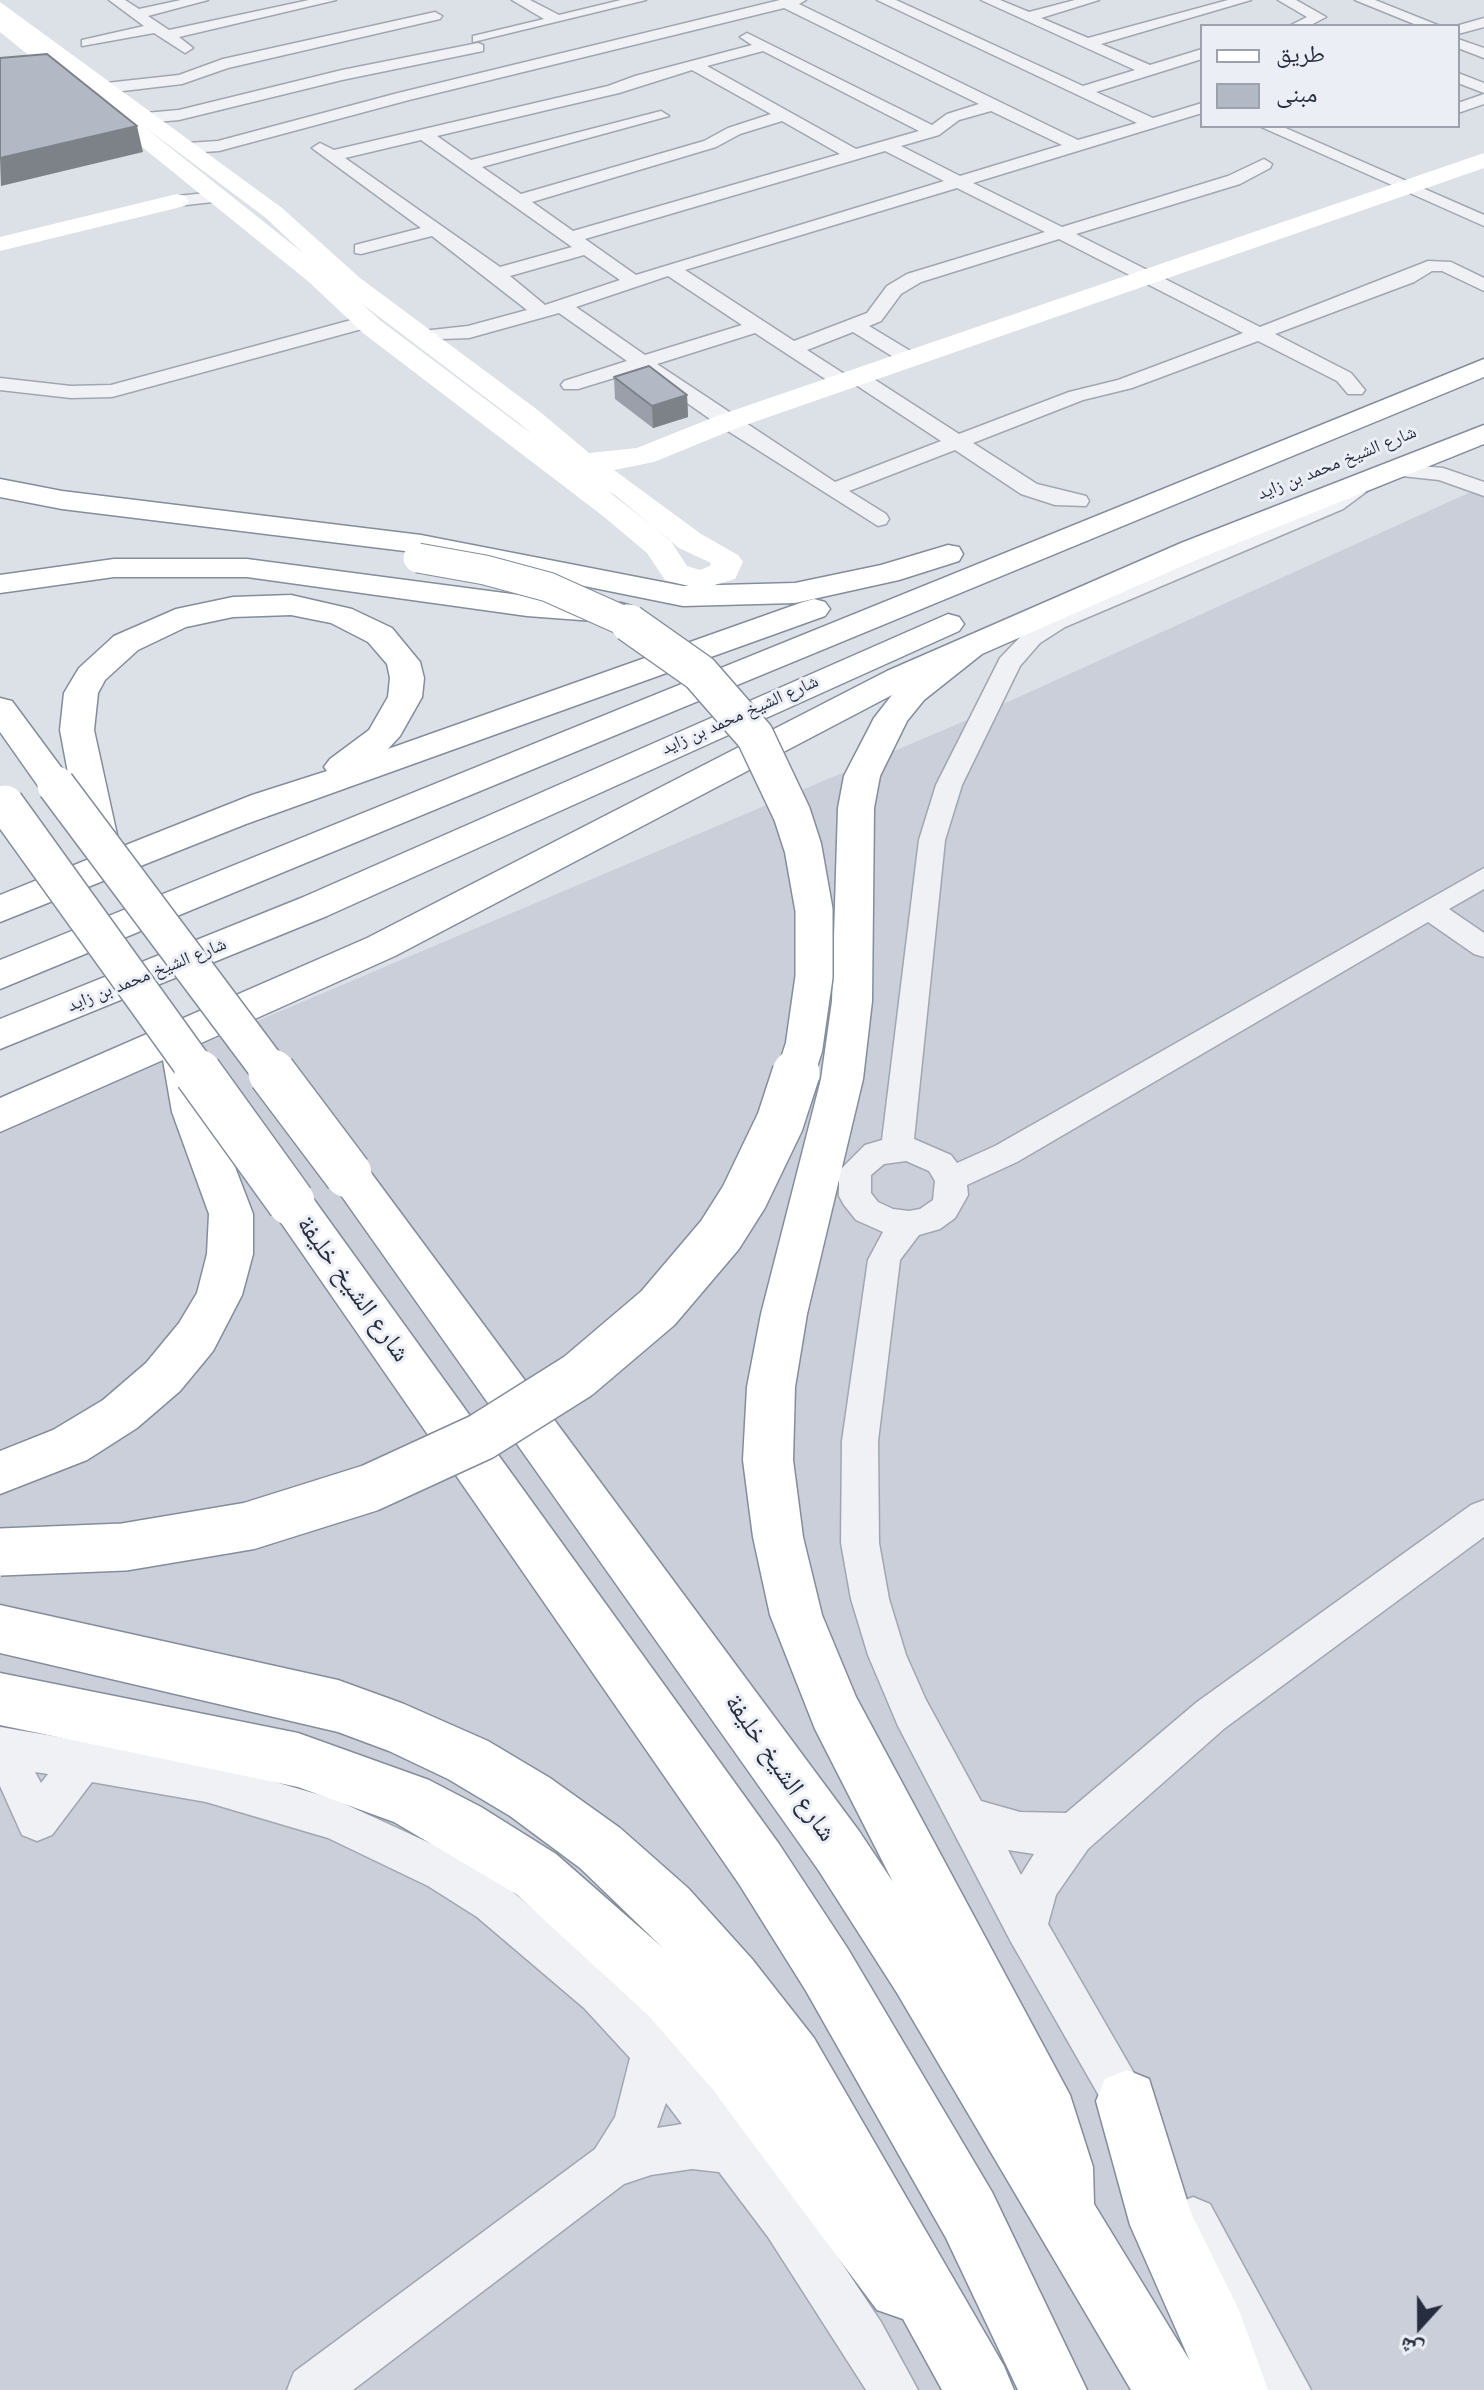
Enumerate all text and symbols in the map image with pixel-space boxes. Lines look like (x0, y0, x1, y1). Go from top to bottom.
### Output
legend (1200, 24, 1460, 128)
text: طريق (1276, 38, 1325, 69)
text: مبنى (1276, 78, 1317, 109)
street label: شارع الشيخ محمد بن زايد (1254, 421, 1420, 505)
street label: شارع الشيخ محمد بن زايد (658, 671, 822, 759)
street label: شارع الشيخ محمد بن زايد (64, 933, 230, 1017)
street label: شارع الشيخ خليفة (290, 1210, 416, 1368)
street label: شارع الشيخ خليفة (718, 1688, 842, 1848)
north arrow (1380, 2286, 1460, 2366)
text: ش (1395, 2331, 1427, 2366)

